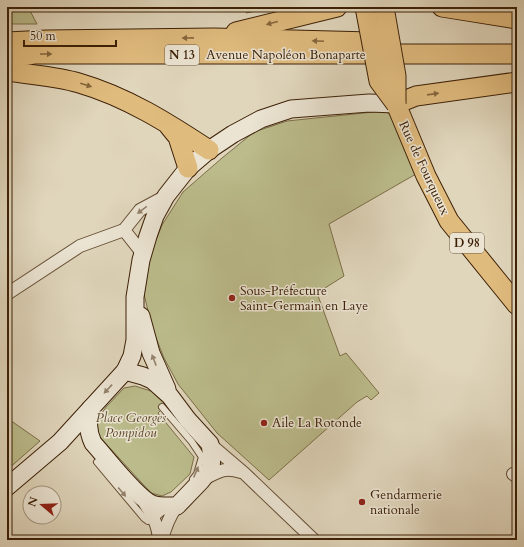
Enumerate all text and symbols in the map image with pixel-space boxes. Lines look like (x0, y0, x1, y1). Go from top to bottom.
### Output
one-way arrow (266, 20, 278, 26)
scale bar (24, 22, 116, 48)
text: 50 m (30, 28, 57, 44)
one-way arrow (181, 35, 194, 41)
one-way arrow (311, 38, 324, 44)
road number: N 13 (165, 45, 199, 65)
street label: Avenue Napoléon Bonaparte (206, 46, 366, 64)
one-way arrow (40, 51, 53, 57)
one-way arrow (81, 83, 93, 89)
one-way arrow (427, 91, 439, 97)
street label: Rue de Fourqueux (394, 118, 454, 218)
one-way arrow (137, 206, 148, 214)
road number: D 98 (450, 233, 484, 253)
place label: Sous-Préfecture Saint-Germain en Laye (240, 282, 368, 315)
marker: Sous-Préfecture Saint-Germain en Laye (227, 293, 237, 303)
one-way arrow (151, 354, 157, 365)
one-way arrow (103, 384, 113, 394)
park label: Place Georges Pompidou (96, 409, 167, 442)
place label: Aile La Rotonde (272, 414, 362, 432)
marker: Aile La Rotonde (259, 418, 269, 428)
one-way arrow (194, 466, 200, 478)
north arrow (22, 485, 62, 525)
place label: Gendarmerie nationale (370, 486, 442, 519)
one-way arrow (118, 487, 127, 497)
text: N (24, 495, 42, 509)
marker: Gendarmerie nationale (357, 497, 367, 507)

